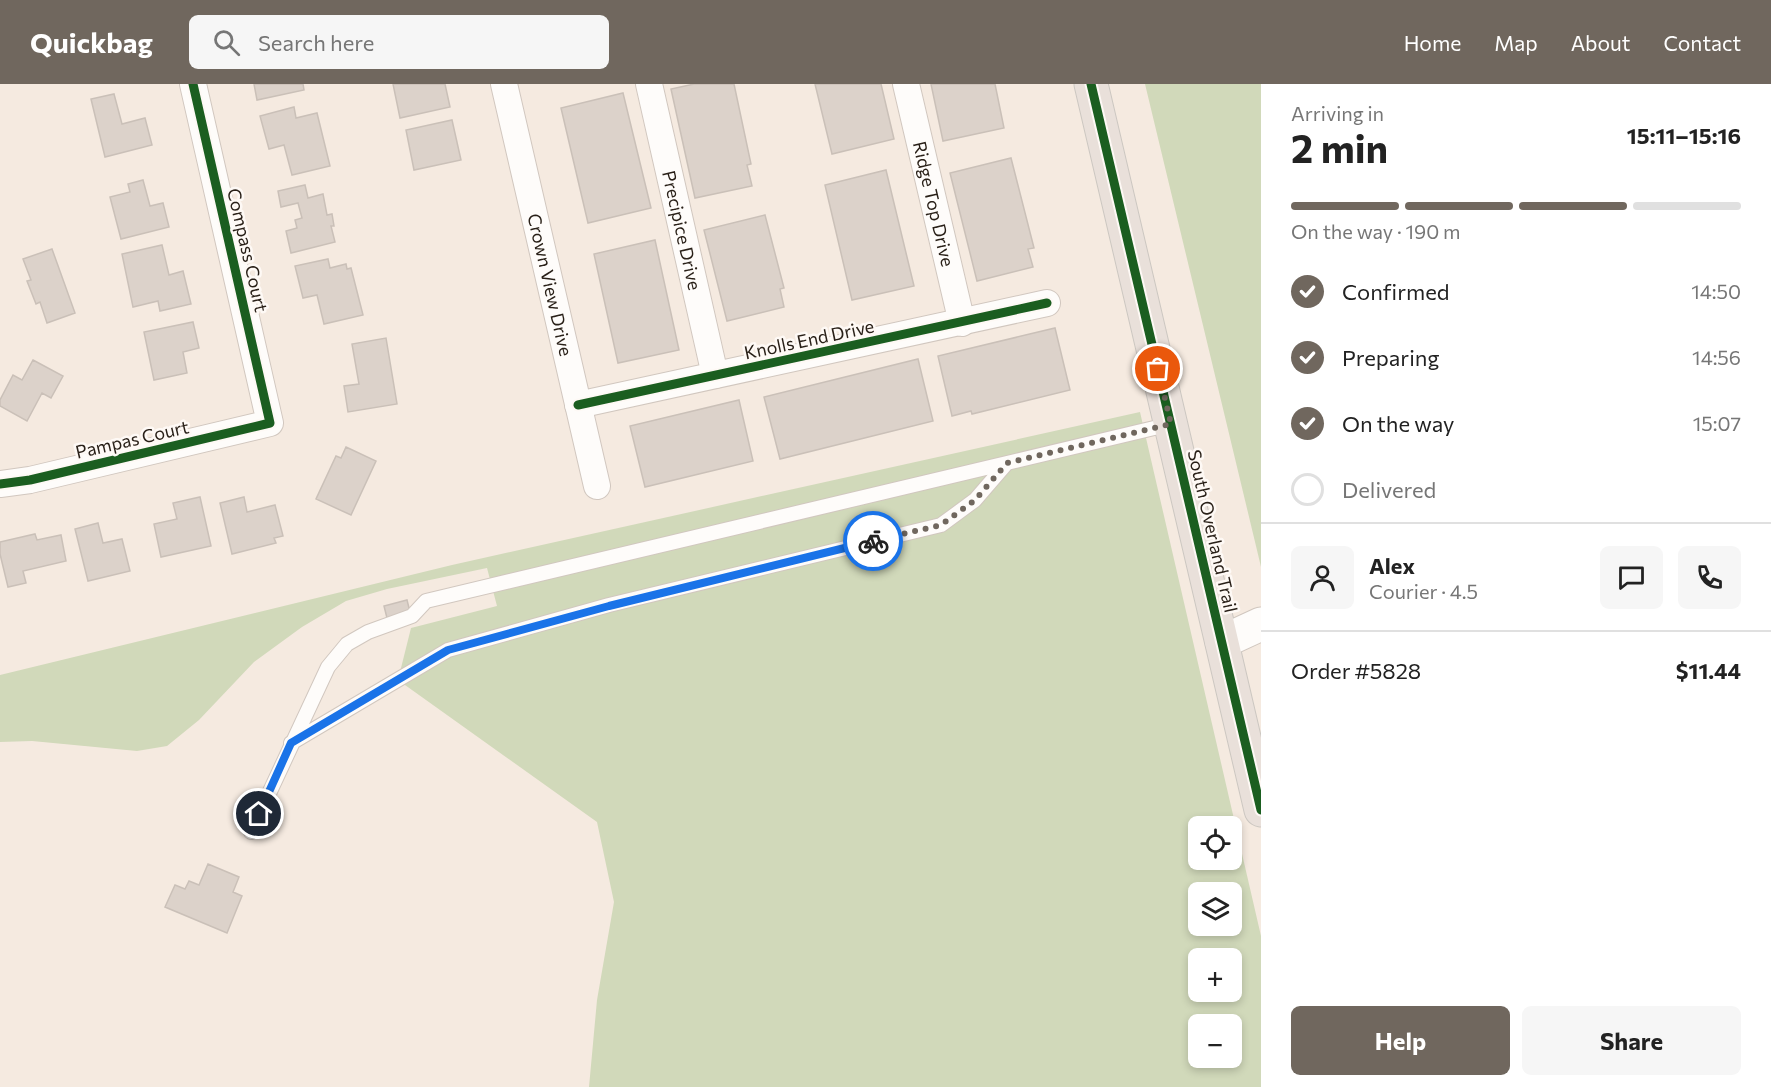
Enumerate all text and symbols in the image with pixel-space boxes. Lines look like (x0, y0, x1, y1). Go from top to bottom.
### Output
search box (189, 15, 609, 69)
text: Quickbag (30, 25, 153, 59)
icon: search (210, 26, 243, 59)
text: Search here (258, 29, 374, 56)
text: Home (1404, 30, 1461, 55)
text: Map (1494, 30, 1538, 55)
text: About (1571, 30, 1630, 55)
text: Contact (1663, 30, 1741, 55)
text: Arriving in (1291, 101, 1384, 125)
text: 15:11–15:16 (1627, 122, 1741, 149)
text: 2 min (1291, 123, 1388, 171)
street label: Ridge Top Drive (909, 139, 959, 269)
street label: Precipice Drive (658, 168, 706, 292)
street label: Compass Court (223, 186, 273, 314)
street label: Crown View Drive (523, 211, 578, 358)
text: On the way · 190 m (1291, 219, 1460, 243)
icon: check (1291, 275, 1324, 308)
text: Confirmed (1342, 278, 1449, 305)
text: 14:50 (1691, 279, 1741, 303)
street label: Knolls End Drive (742, 314, 876, 364)
icon: check (1291, 341, 1324, 374)
pin (1132, 343, 1183, 394)
text: Preparing (1342, 344, 1439, 371)
text: 14:56 (1692, 345, 1741, 369)
icon: bag (1141, 352, 1174, 385)
icon: check (1291, 407, 1324, 440)
text: On the way (1342, 410, 1454, 437)
text: 15:07 (1693, 411, 1741, 435)
street label: Pampas Court (73, 415, 191, 463)
street label: South Overland Trail (1184, 447, 1242, 615)
text: Delivered (1342, 476, 1436, 503)
courier (843, 511, 903, 571)
icon: bike (857, 525, 890, 558)
button: person (1291, 546, 1354, 609)
button: chat (1600, 546, 1663, 609)
button: phone (1678, 546, 1741, 609)
text: Alex (1369, 552, 1415, 579)
text: Courier · 4.5 (1369, 579, 1478, 603)
text: Order #5828 (1291, 657, 1421, 684)
text: $11.44 (1676, 657, 1741, 684)
pin (233, 788, 284, 839)
icon: home (242, 797, 275, 830)
map controls (1188, 816, 1242, 1068)
button: locate (1188, 816, 1242, 870)
button: layers (1188, 882, 1242, 936)
button: + (1188, 948, 1242, 1002)
button: Help (1291, 1006, 1510, 1075)
button: Share (1522, 1006, 1741, 1075)
button: − (1188, 1014, 1242, 1068)

